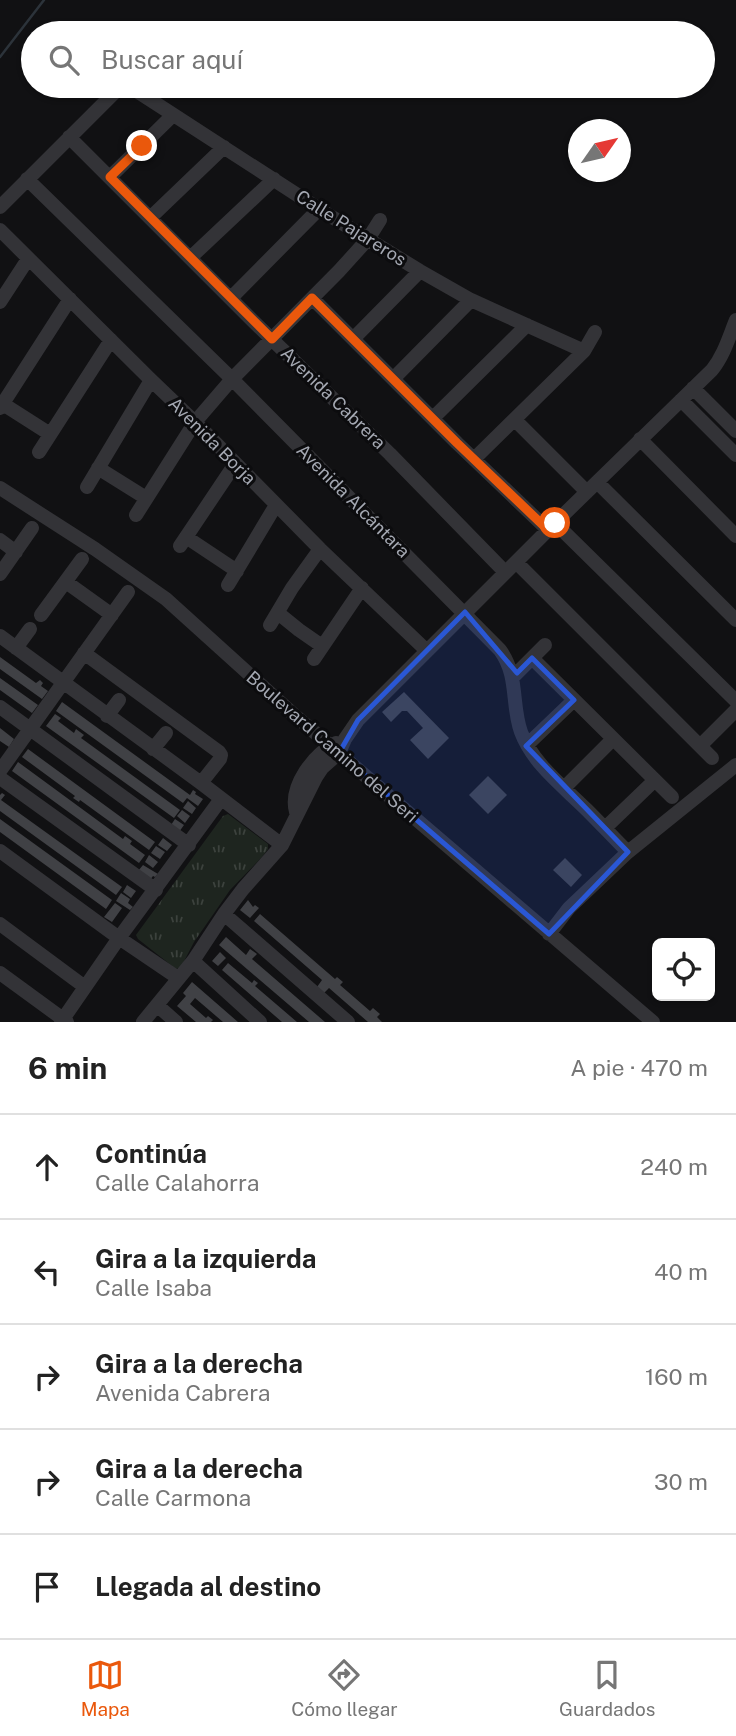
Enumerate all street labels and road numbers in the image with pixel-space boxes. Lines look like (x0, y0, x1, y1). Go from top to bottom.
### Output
street label: Calle Pajareros (292, 185, 410, 270)
street label: Avenida Cabrera (277, 342, 390, 453)
street label: Avenida Borja (164, 393, 260, 489)
street label: Avenida Alcántara (292, 440, 414, 562)
street label: Boulevard Camino del Seri (242, 666, 422, 827)

